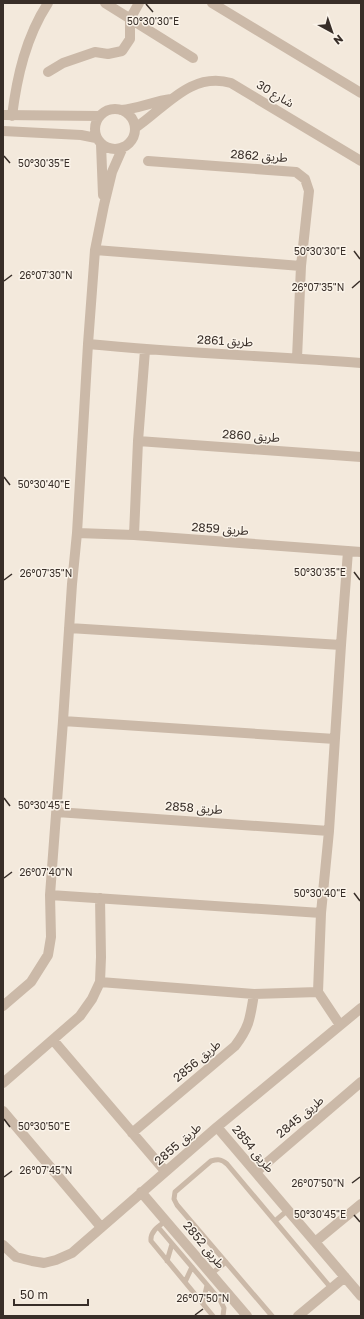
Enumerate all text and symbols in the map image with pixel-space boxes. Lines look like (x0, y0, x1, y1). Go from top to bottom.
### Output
north arrow (312, 12, 352, 52)
text: 50°30'30"E (127, 15, 179, 27)
text: N (331, 32, 346, 48)
street label: شارع 30 (253, 77, 297, 112)
street label: طريق 2862 (230, 146, 288, 166)
text: 50°30'35"E (18, 157, 70, 169)
text: 50°30'30"E (294, 245, 346, 257)
text: 26°07'30"N (20, 269, 73, 281)
text: 26°07'35"N (292, 281, 344, 293)
street label: طريق 2861 (197, 332, 253, 350)
street label: طريق 2860 (222, 426, 280, 446)
text: 50°30'40"E (18, 478, 70, 490)
street label: طريق 2859 (191, 519, 249, 539)
text: 50°30'35"E (294, 566, 346, 578)
text: 26°07'35"N (20, 567, 72, 579)
street label: طريق 2858 (165, 798, 223, 818)
text: 50°30'45"E (18, 799, 70, 811)
text: 26°07'40"N (19, 866, 73, 878)
text: 50°30'40"E (294, 887, 346, 899)
street label: طريق 2856 (170, 1036, 224, 1086)
street label: طريق 2845 (273, 1092, 327, 1142)
street label: طريق 2855 (151, 1119, 205, 1169)
text: 50°30'50"E (18, 1120, 70, 1132)
street label: طريق 2854 (228, 1122, 278, 1176)
text: 26°07'45"N (20, 1164, 72, 1176)
text: 26°07'50"N (292, 1177, 344, 1189)
text: 50°30'45"E (294, 1208, 346, 1220)
street label: طريق 2852 (180, 1218, 228, 1272)
scale bar (14, 1281, 88, 1307)
text: 50 m (20, 1287, 48, 1302)
text: 26°07'50"N (177, 1292, 229, 1304)

